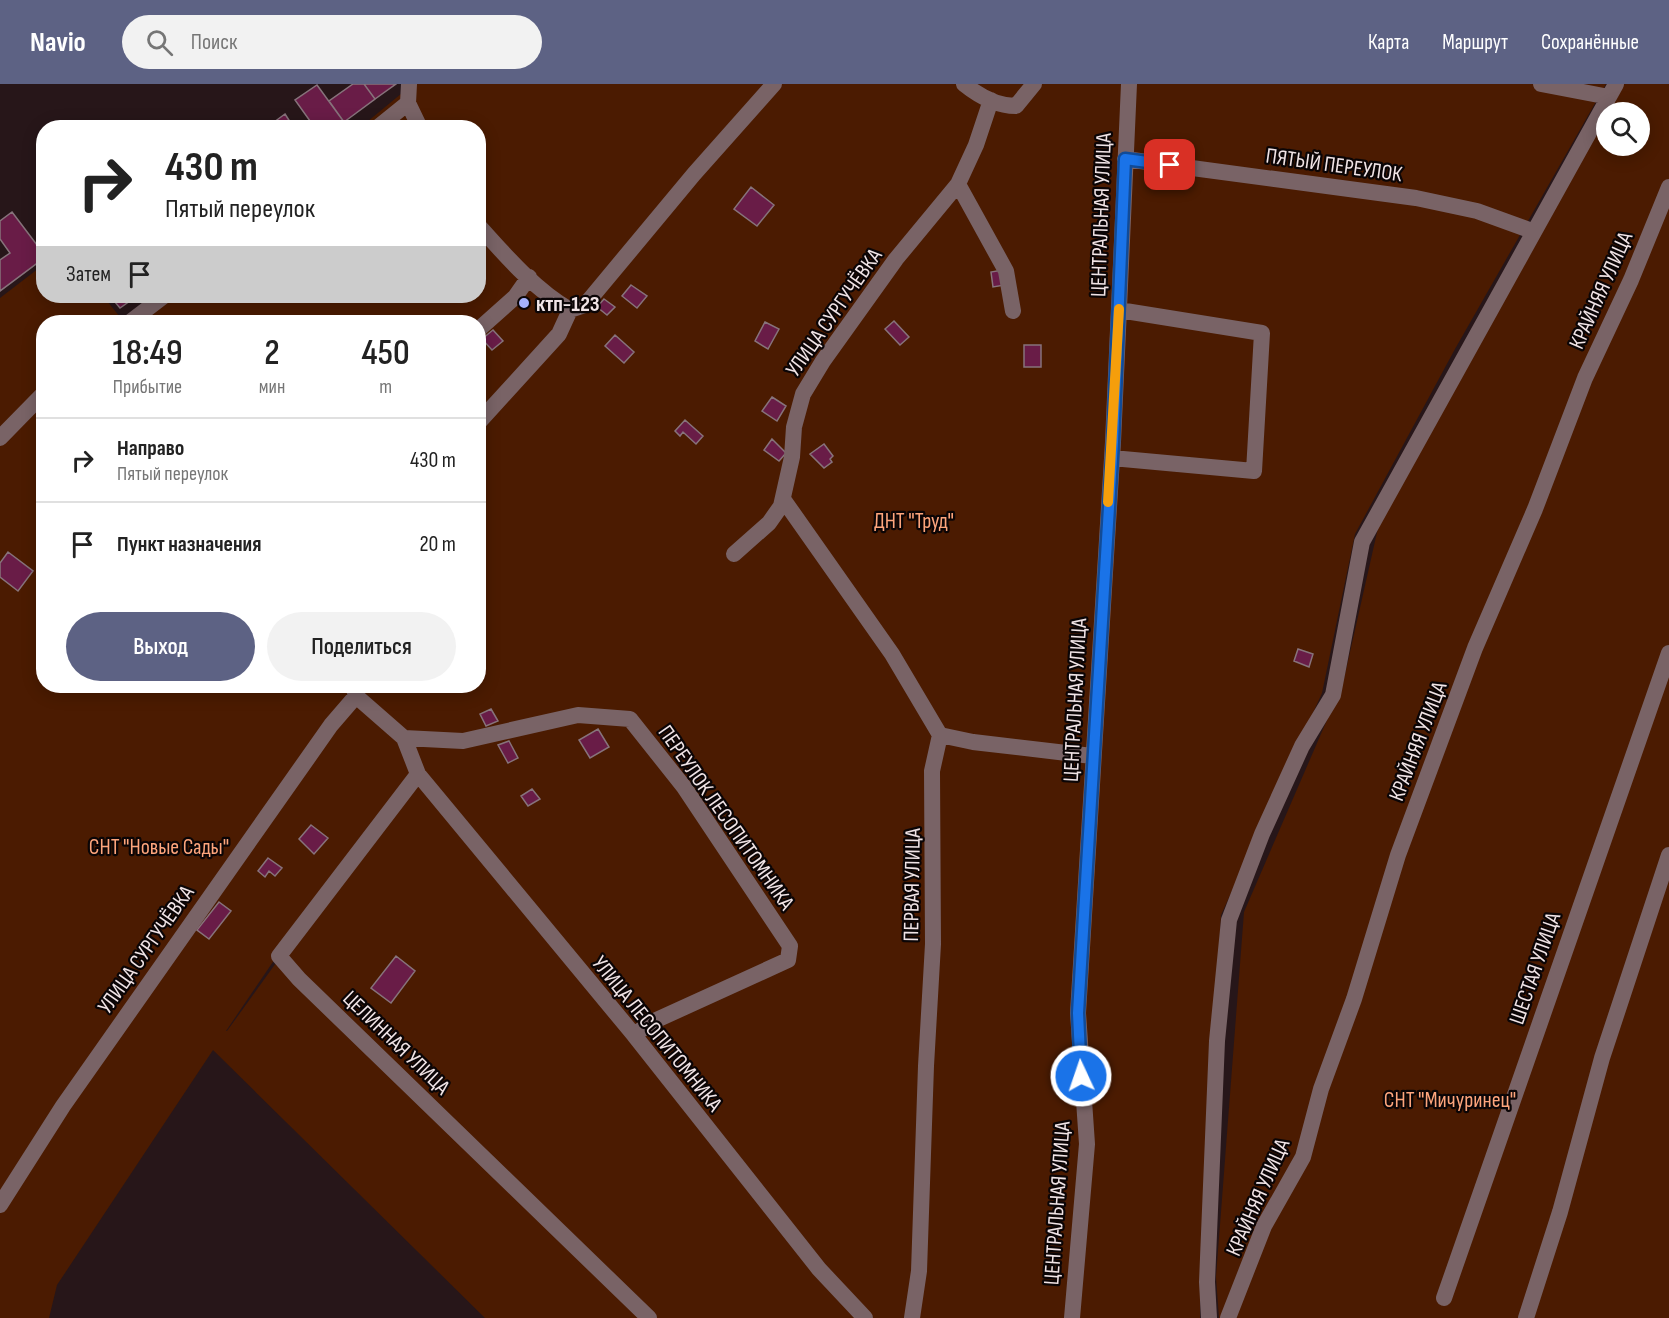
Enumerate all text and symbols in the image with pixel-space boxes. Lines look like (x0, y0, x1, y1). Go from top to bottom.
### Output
search box (122, 15, 542, 69)
text: Navio (30, 26, 86, 59)
icon: search (143, 26, 176, 59)
text: Поиск (191, 29, 237, 56)
text: Карта (1368, 30, 1409, 55)
text: Маршрут (1442, 30, 1508, 55)
text: Сохранённые (1541, 30, 1639, 55)
map controls (1596, 102, 1650, 156)
button: search (1596, 102, 1650, 156)
street label: ЦЕНТРАЛЬНАЯ УЛИЦА (1085, 132, 1118, 298)
pin (1144, 139, 1195, 190)
text: 430 m (165, 142, 258, 193)
street label: ПЯТЫЙ ПЕРЕУЛОК (1264, 143, 1404, 188)
icon: right (66, 144, 144, 222)
icon: arrive (1153, 148, 1186, 181)
text: Пятый переулок (165, 193, 315, 225)
street label: КРАЙНЯЯ УЛИЦА (1564, 227, 1639, 353)
street label: УЛИЦА СУРГУЧЁВКА (780, 243, 889, 382)
icon: arrive (123, 258, 156, 291)
text: Затем (66, 261, 111, 288)
place label: ктп-123 (536, 291, 600, 318)
marker: ктп-123 (517, 296, 531, 310)
text: 18:49 (112, 332, 183, 375)
text: 2 (264, 332, 280, 375)
text: 450 (362, 332, 410, 375)
text: Прибытие (113, 375, 182, 399)
text: мин (259, 375, 285, 399)
text: m (379, 375, 392, 399)
text: Направо (117, 435, 184, 462)
icon: right (66, 444, 99, 477)
text: 430 m (410, 447, 456, 474)
text: Пятый переулок (117, 462, 228, 486)
park label: ДНТ "Труд" (874, 508, 954, 535)
icon: arrive (66, 528, 99, 561)
text: Пункт назначения (117, 531, 261, 558)
text: 20 m (420, 531, 456, 558)
button: Выход (66, 612, 255, 681)
button: Поделиться (267, 612, 456, 681)
street label: ЦЕНТРАЛЬНАЯ УЛИЦА (1058, 617, 1093, 783)
street label: КРАЙНЯЯ УЛИЦА (1383, 678, 1454, 805)
street label: ПЕРЕУЛОК ЛЕСОПИТОМНИКА (652, 720, 800, 916)
street label: ПЕРВАЯ УЛИЦА (898, 828, 927, 942)
park label: СНТ "Новые Сады" (89, 834, 229, 861)
street label: УЛИЦА СУРГУЧЁВКА (92, 880, 201, 1019)
street label: ШЕСТАЯ УЛИЦА (1504, 908, 1567, 1028)
street label: УЛИЦА ЛЕСОПИТОМНИКА (586, 951, 728, 1118)
street label: ЦЕЛИННАЯ УЛИЦА (337, 985, 456, 1101)
position arrow (1049, 1044, 1113, 1108)
park label: СНТ "Мичуринец" (1384, 1087, 1516, 1114)
street label: ЦЕНТРАЛЬНАЯ УЛИЦА (1038, 1120, 1077, 1286)
street label: КРАЙНЯЯ УЛИЦА (1221, 1134, 1296, 1260)

